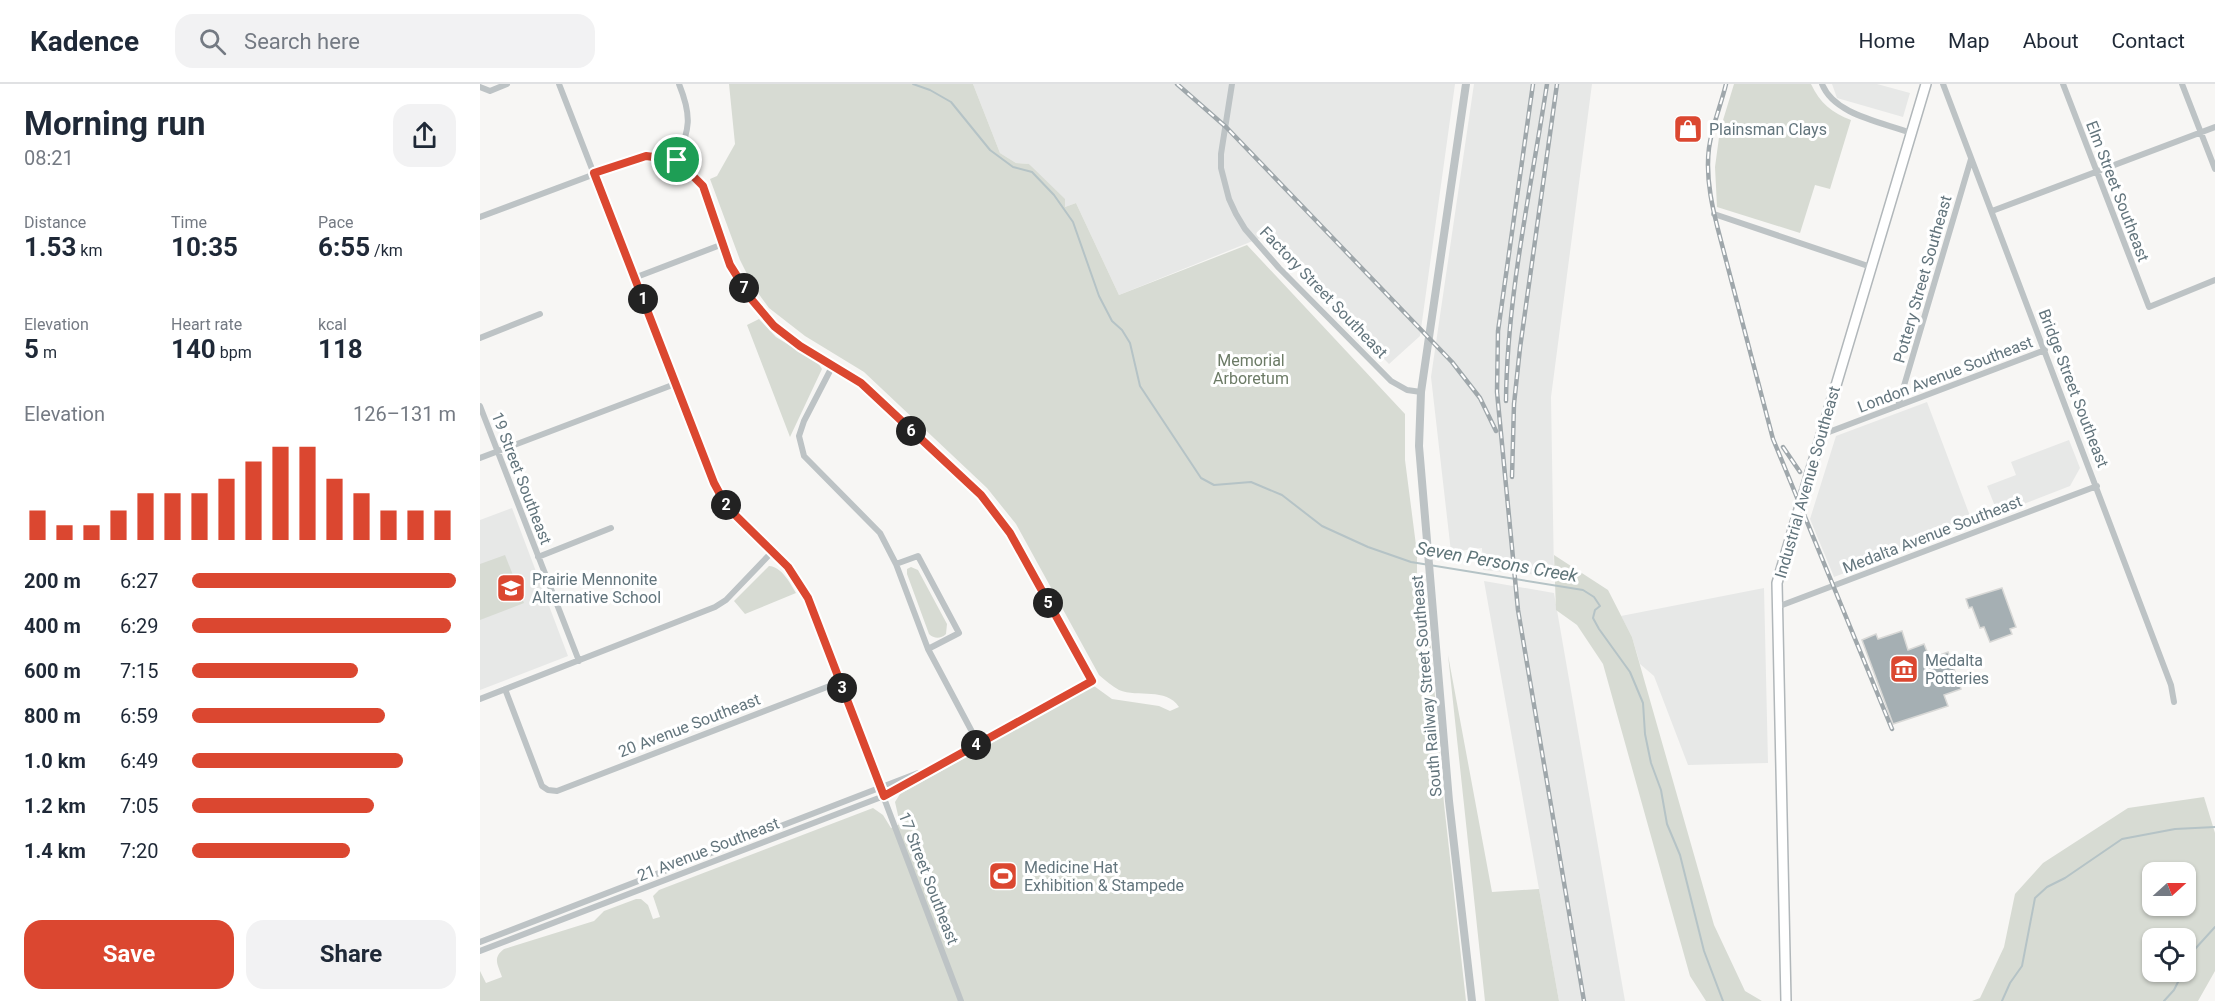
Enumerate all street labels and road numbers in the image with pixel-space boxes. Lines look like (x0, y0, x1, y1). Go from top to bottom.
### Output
street label: Elm Street Southeast (2082, 118, 2153, 264)
street label: Pottery Street Southeast (1889, 193, 1956, 365)
street label: Factory Street Southeast (1256, 223, 1391, 362)
street label: Bridge Street Southeast (2035, 306, 2113, 470)
street label: London Avenue Southeast (1855, 332, 2035, 417)
street label: Industrial Avenue Southeast (1771, 384, 1844, 580)
street label: 19 Street Southeast (488, 409, 556, 547)
street label: Medalta Avenue Southeast (1840, 491, 2024, 577)
street label: South Railway Street Southeast (1407, 574, 1446, 798)
street label: 20 Avenue Southeast (616, 690, 763, 761)
street label: 17 Street Southeast (895, 809, 963, 947)
street label: 21 Avenue Southeast (635, 814, 782, 885)

